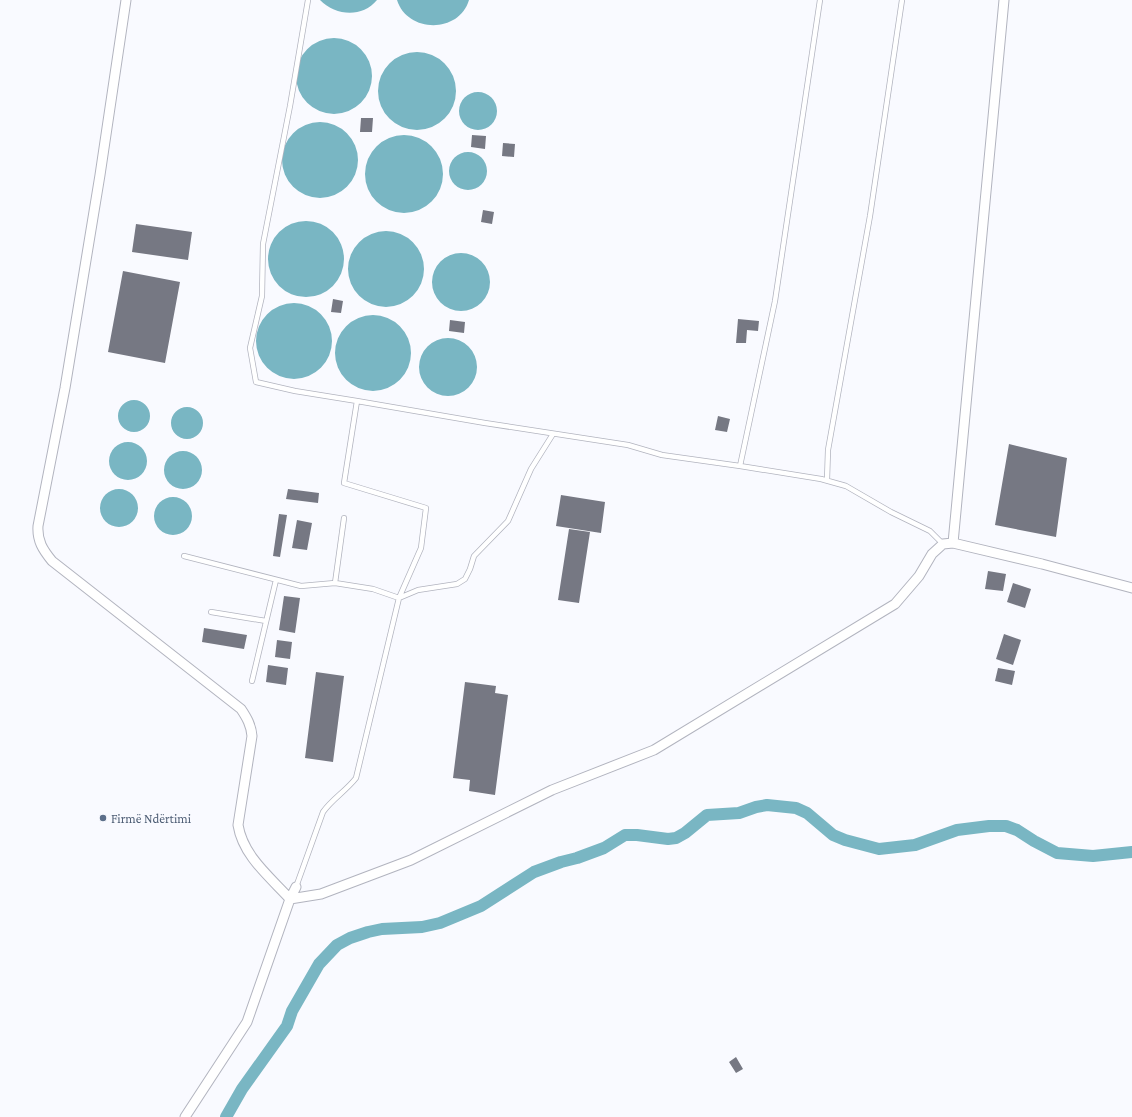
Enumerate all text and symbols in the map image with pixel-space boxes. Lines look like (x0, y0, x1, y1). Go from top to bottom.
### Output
place label: Firmë Ndërtimi (111, 811, 192, 826)
marker: Firmë Ndërtimi (98, 813, 108, 823)

